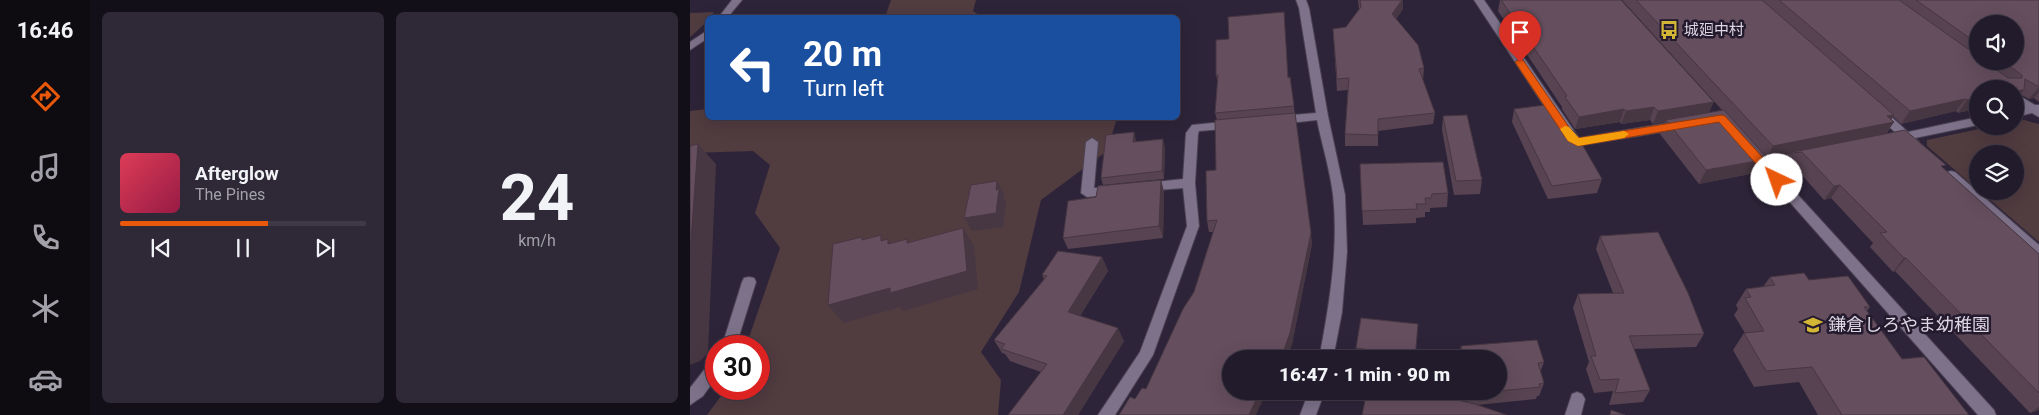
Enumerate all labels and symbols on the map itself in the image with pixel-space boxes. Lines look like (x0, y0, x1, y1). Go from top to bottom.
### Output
pin (1499, 11, 1541, 62)
bus stop icon: 城廻中村 (1658, 19, 1680, 41)
place label: 城廻中村 (1684, 21, 1744, 39)
position arrow (1750, 153, 1802, 205)
school or university icon: 鎌倉しろやま幼稚園 (1802, 314, 1824, 336)
place label: 鎌倉しろやま幼稚園 (1828, 314, 1990, 335)
speed limit sign: 30 (705, 335, 770, 400)

